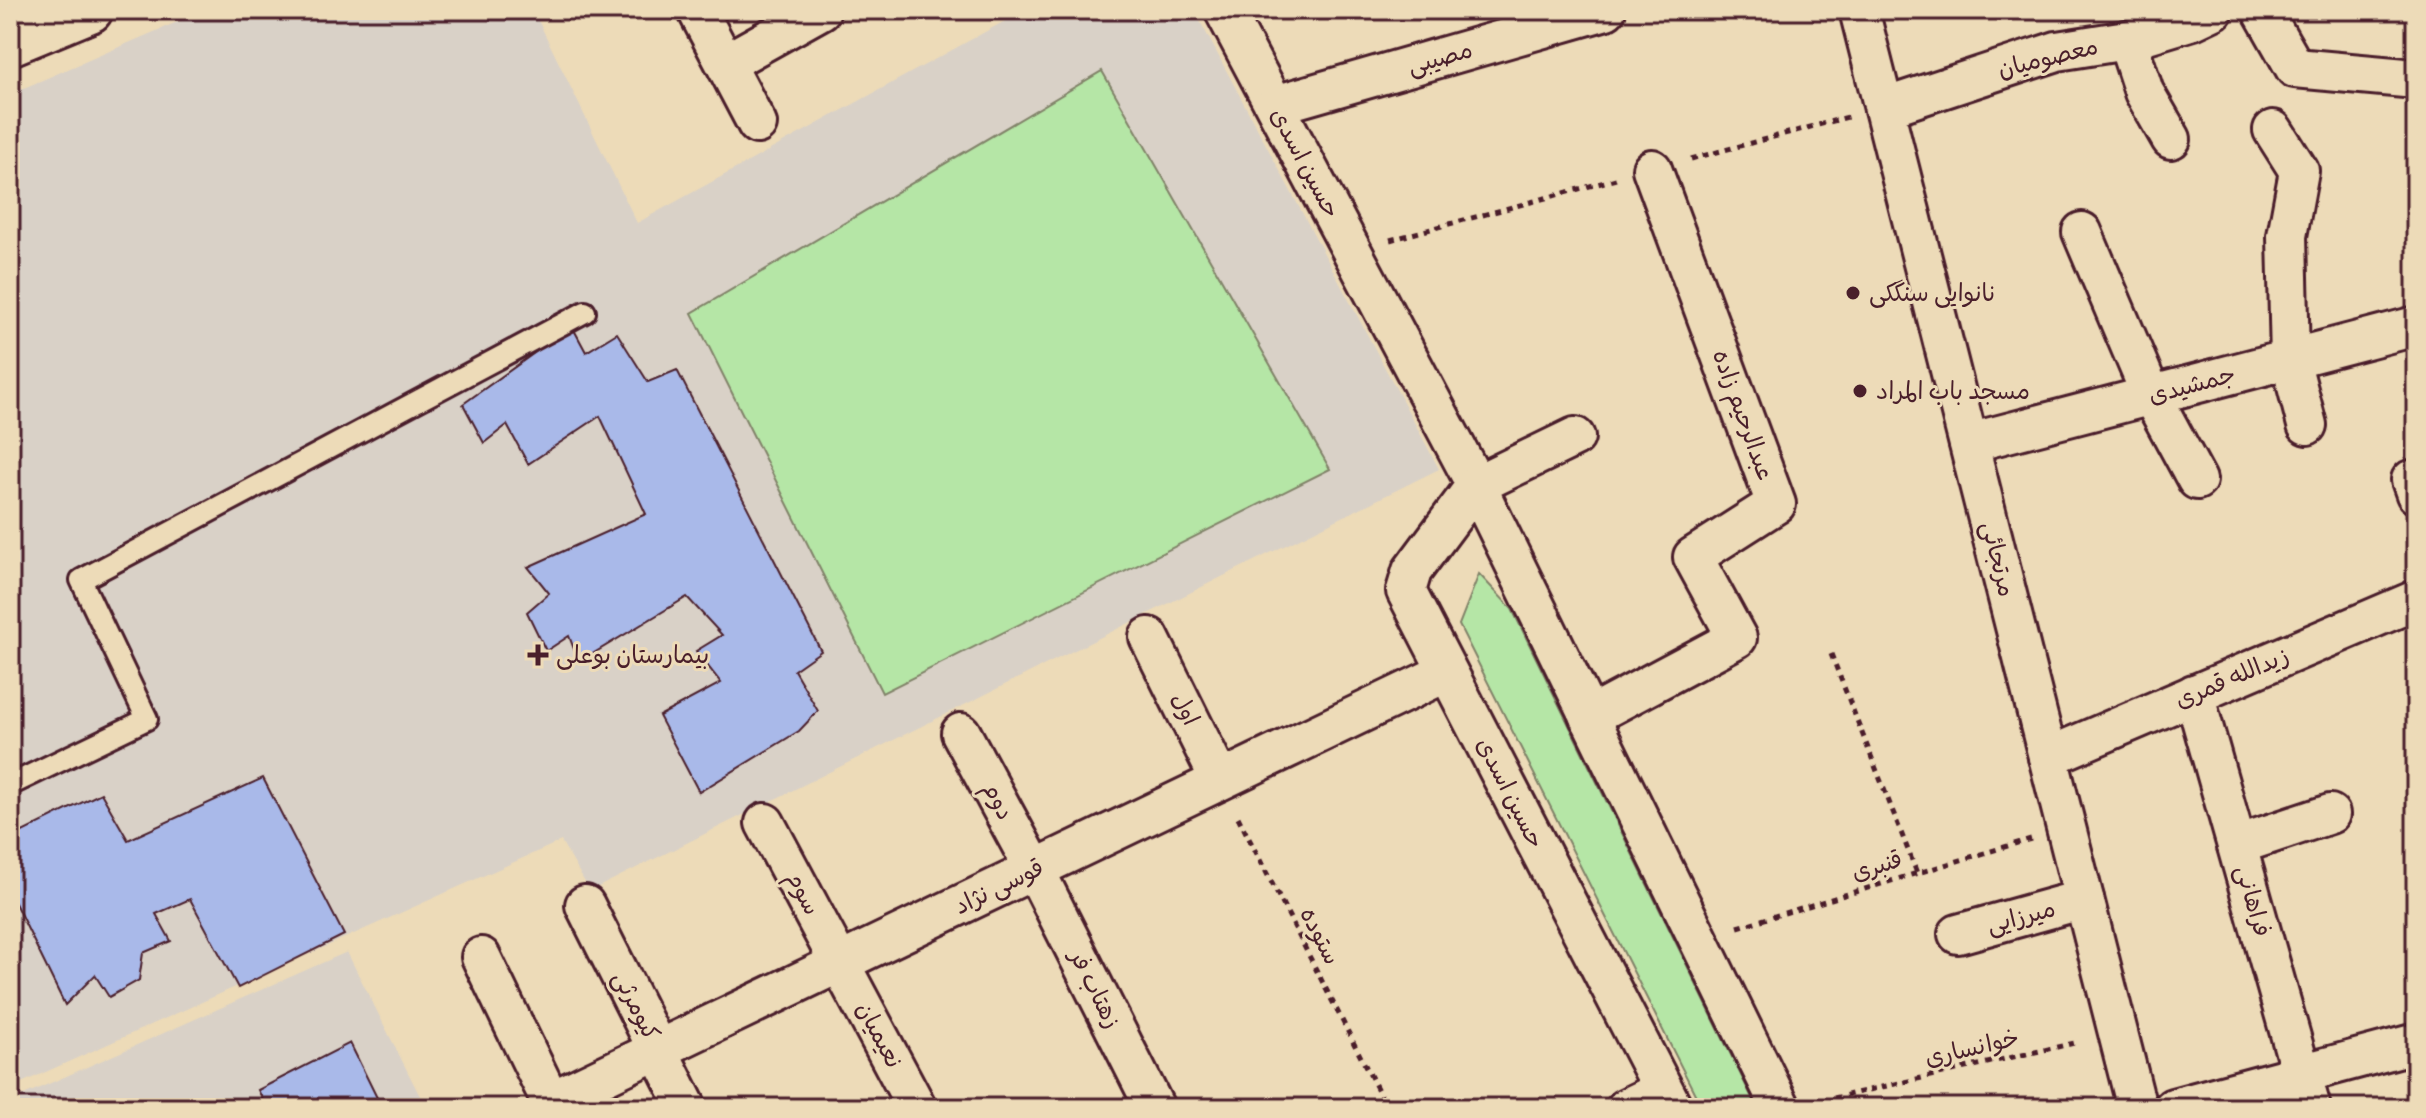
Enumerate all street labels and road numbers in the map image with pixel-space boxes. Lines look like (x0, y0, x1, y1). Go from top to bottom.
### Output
street label: معصومیان (1995, 32, 2101, 84)
street label: مصیبی (1404, 35, 1476, 81)
street label: حسین اسدی (1264, 103, 1346, 223)
street label: عبدالرحیم زاده (1703, 346, 1780, 485)
street label: جمشیدی (2145, 360, 2239, 410)
street label: مرتجائی (1975, 518, 2021, 600)
street label: زیدالله قمری (2171, 641, 2293, 715)
street label: اول (1165, 688, 1205, 730)
street label: حسین اسدی (1470, 733, 1550, 853)
street label: دوم (973, 777, 1020, 827)
street label: قنبری (1848, 845, 1906, 887)
street label: قوسی نژاد (950, 853, 1048, 921)
street label: فراهانی (2229, 862, 2277, 940)
street label: سوم (777, 866, 826, 921)
street label: میرزایی (1983, 894, 2059, 940)
street label: ستوده (1293, 902, 1347, 970)
street label: زهتاب فر (1062, 943, 1127, 1033)
street label: کیومرثی (606, 966, 666, 1046)
street label: نعیمیان (850, 997, 908, 1073)
street label: خوانساری (1922, 1023, 2022, 1073)

